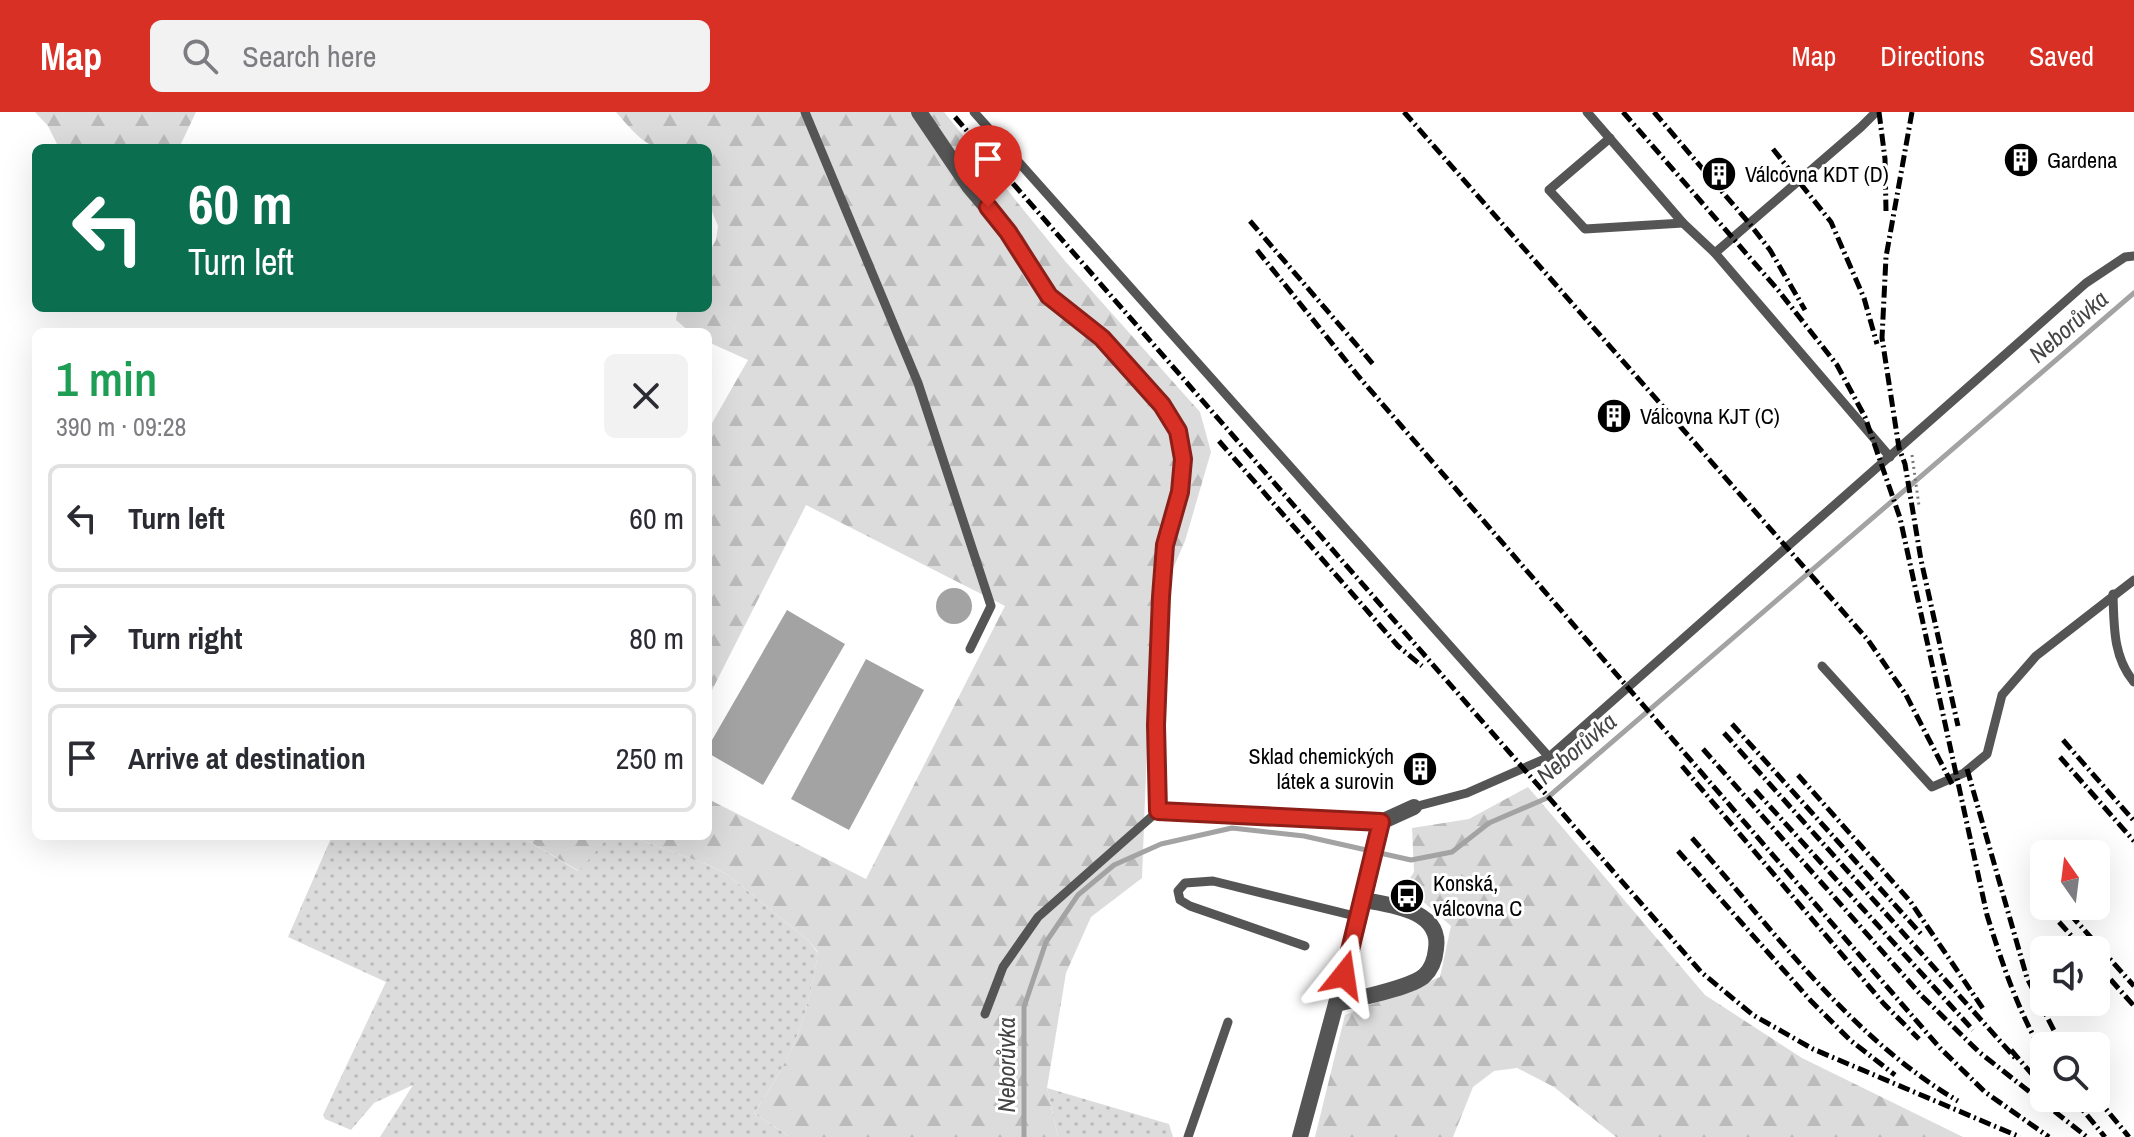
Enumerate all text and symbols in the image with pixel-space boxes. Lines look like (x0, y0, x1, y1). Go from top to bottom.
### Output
search box (150, 20, 710, 92)
text: Map (40, 31, 102, 82)
icon: search (178, 34, 222, 78)
text: Search here (242, 36, 376, 76)
text: Map (1792, 37, 1836, 75)
text: Directions (1880, 37, 1985, 75)
text: Saved (2029, 37, 2094, 75)
pin (954, 125, 1022, 207)
icon: arrive (966, 137, 1010, 181)
building icon: Gardena (2002, 141, 2040, 179)
place label: Gardena (2047, 145, 2117, 175)
building icon: Válcovna KDT (D) (1700, 155, 1738, 193)
place label: Válcovna KDT (D) (1745, 159, 1889, 189)
text: 60 m (188, 166, 293, 241)
icon: left (56, 176, 160, 280)
text: Turn left (188, 238, 294, 286)
water label: Neborůvka (2022, 283, 2114, 369)
text: 1 min (56, 346, 157, 411)
button: close (604, 354, 688, 438)
building icon: Válcovna KJT (C) (1595, 397, 1633, 435)
place label: Válcovna KJT (C) (1640, 401, 1780, 431)
text: 390 m · 09:28 (56, 409, 186, 444)
icon: left (60, 496, 104, 540)
text: Turn left (128, 498, 225, 538)
text: 60 m (629, 498, 684, 538)
icon: right (60, 616, 104, 660)
text: Turn right (128, 618, 242, 658)
text: 80 m (629, 618, 684, 658)
water label: Neborůvka (1529, 705, 1623, 791)
icon: arrive (60, 736, 104, 780)
text: Arrive at destination (128, 738, 366, 778)
text: 250 m (616, 738, 684, 778)
place label: Sklad chemických látek a surovin (1249, 741, 1394, 796)
building icon: Sklad chemických látek a surovin (1401, 750, 1439, 788)
north arrow (2030, 840, 2110, 920)
map controls (2030, 840, 2110, 1112)
place label: Konská, válcovna C (1433, 868, 1522, 923)
bus stop icon: Konská, válcovna C (1388, 877, 1426, 915)
position arrow (1302, 933, 1386, 1017)
button: sound (2030, 936, 2110, 1016)
water label: Neborůvka (990, 1017, 1022, 1113)
button: search (2030, 1032, 2110, 1112)

